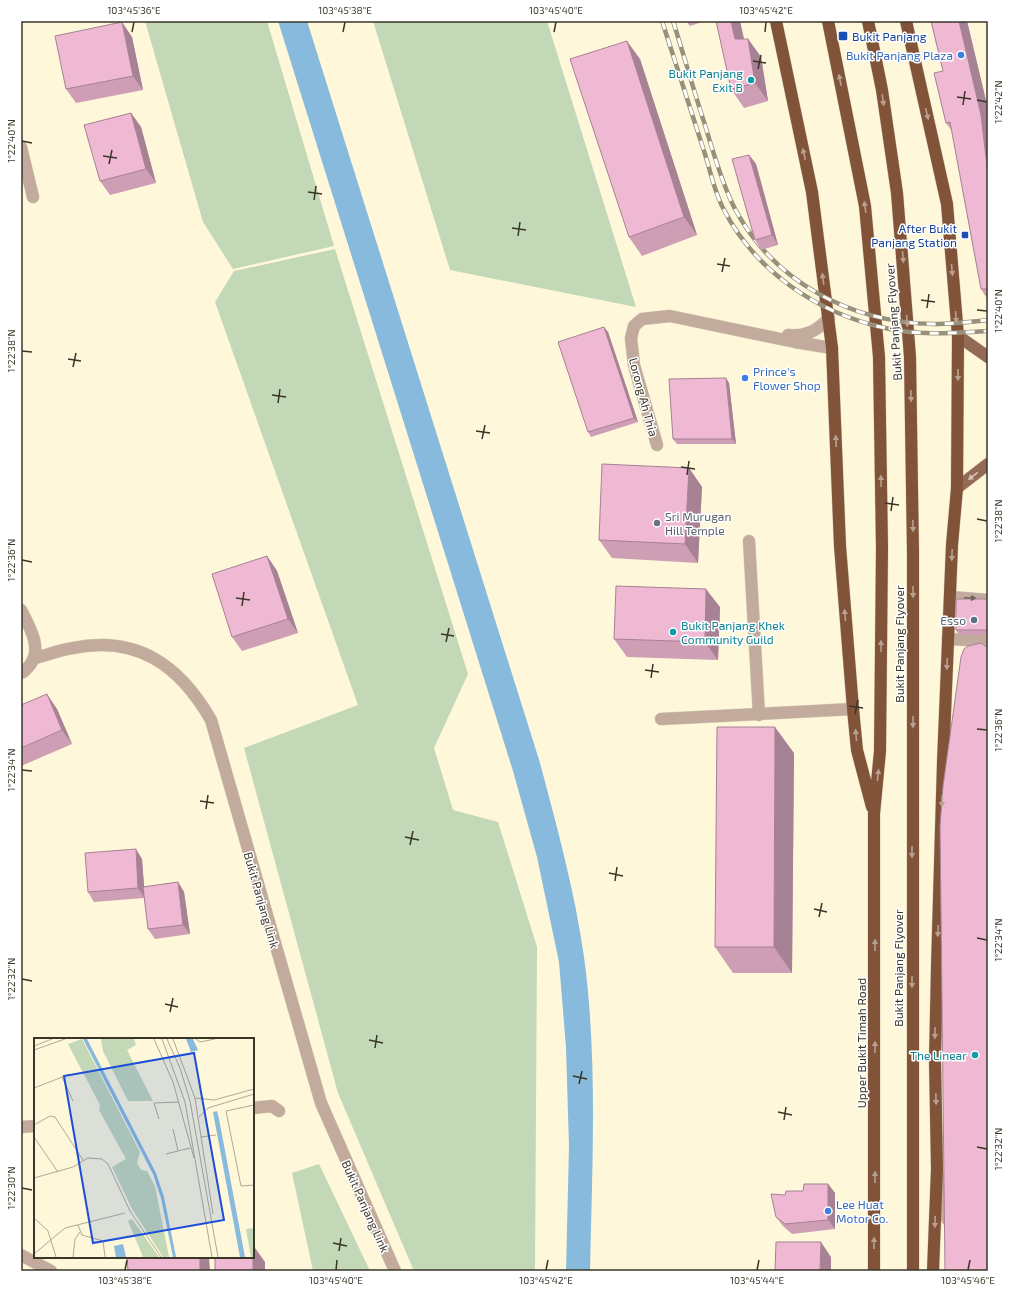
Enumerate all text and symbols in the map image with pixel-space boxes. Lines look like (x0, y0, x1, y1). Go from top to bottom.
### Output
text: 103°45'36"E (107, 4, 161, 16)
text: 103°45'38"E (318, 4, 372, 16)
text: 103°45'40"E (529, 4, 583, 16)
text: 103°45'42"E (739, 4, 793, 16)
place label: Bukit Panjang (852, 29, 927, 44)
marker: Bukit Panjang (837, 30, 849, 42)
place label: Bukit Panjang Plaza (846, 48, 953, 63)
marker: Bukit Panjang Plaza (956, 50, 966, 60)
place label: Bukit Panjang Exit B (669, 66, 743, 94)
one-way arrow (837, 74, 843, 86)
marker: Bukit Panjang Exit B (746, 75, 756, 85)
text: 1°22'42"N (992, 80, 1004, 124)
one-way arrow (880, 94, 886, 107)
one-way arrow (924, 108, 930, 120)
text: 1°22'40"N (5, 119, 17, 163)
one-way arrow (800, 148, 806, 160)
one-way arrow (862, 201, 868, 214)
place label: After Bukit Panjang Station (871, 221, 957, 250)
marker: After Bukit Panjang Station (960, 230, 970, 240)
one-way arrow (899, 251, 906, 263)
street label: Bukit Panjang Flyover (882, 263, 905, 381)
one-way arrow (949, 264, 955, 276)
one-way arrow (820, 273, 826, 285)
text: 1°22'40"N (992, 289, 1004, 333)
one-way arrow (953, 311, 959, 323)
one-way arrow (904, 314, 911, 327)
text: 1°22'38"N (5, 329, 17, 373)
street label: Lorong Ah Thia (627, 356, 661, 438)
place label: Prince's Flower Shop (753, 364, 821, 392)
one-way arrow (955, 369, 961, 382)
marker: Prince's Flower Shop (740, 373, 750, 383)
one-way arrow (908, 390, 914, 403)
one-way arrow (833, 435, 840, 447)
one-way arrow (967, 472, 978, 480)
one-way arrow (877, 475, 884, 487)
text: 1°22'38"N (992, 499, 1004, 543)
place label: Sri Murugan Hill Temple (665, 509, 731, 537)
marker: Sri Murugan Hill Temple (652, 518, 662, 528)
one-way arrow (910, 520, 916, 533)
text: 1°22'36"N (5, 539, 17, 581)
one-way arrow (949, 549, 955, 562)
street label: Bukit Panjang Flyover (892, 585, 907, 703)
one-way arrow (910, 586, 916, 599)
one-way arrow (964, 594, 976, 601)
one-way arrow (842, 609, 849, 621)
place label: Esso (940, 613, 966, 627)
marker: Esso (969, 615, 979, 625)
place label: Bukit Panjang Khek Community Guild (681, 618, 785, 646)
marker: Bukit Panjang Khek Community Guild (668, 627, 678, 637)
one-way arrow (878, 639, 884, 652)
one-way arrow (944, 658, 951, 670)
text: 1°22'36"N (992, 709, 1004, 751)
one-way arrow (910, 716, 916, 729)
one-way arrow (852, 729, 859, 742)
text: 1°22'34"N (5, 748, 17, 792)
one-way arrow (875, 769, 881, 782)
one-way arrow (939, 795, 945, 808)
one-way arrow (909, 846, 915, 859)
street label: Bukit Panjang Link (241, 850, 282, 950)
street label: Bukit Panjang Flyover (891, 909, 906, 1027)
text: 1°22'34"N (992, 918, 1004, 962)
one-way arrow (935, 925, 941, 938)
one-way arrow (872, 938, 878, 951)
text: 1°22'32"N (5, 958, 17, 1000)
one-way arrow (909, 976, 915, 989)
street label: Upper Bukit Timah Road (854, 978, 868, 1108)
one-way arrow (932, 1027, 938, 1040)
inset map (34, 1038, 254, 1258)
one-way arrow (872, 1040, 878, 1053)
place label: The Linear (910, 1048, 967, 1062)
marker: The Linear (970, 1050, 980, 1060)
one-way arrow (933, 1093, 939, 1106)
text: 1°22'32"N (992, 1128, 1004, 1170)
street label: Bukit Panjang Link (338, 1158, 393, 1255)
text: 1°22'30"N (5, 1166, 17, 1210)
one-way arrow (872, 1170, 878, 1183)
place label: Lee Huat Motor Co. (836, 1197, 888, 1225)
marker: Lee Huat Motor Co. (823, 1206, 833, 1216)
one-way arrow (932, 1216, 939, 1228)
one-way arrow (871, 1237, 878, 1249)
text: 103°45'38"E (98, 1274, 152, 1286)
text: 103°45'40"E (309, 1274, 363, 1286)
text: 103°45'42"E (519, 1274, 573, 1286)
text: 103°45'44"E (730, 1274, 784, 1286)
text: 103°45'46"E (941, 1274, 995, 1286)

